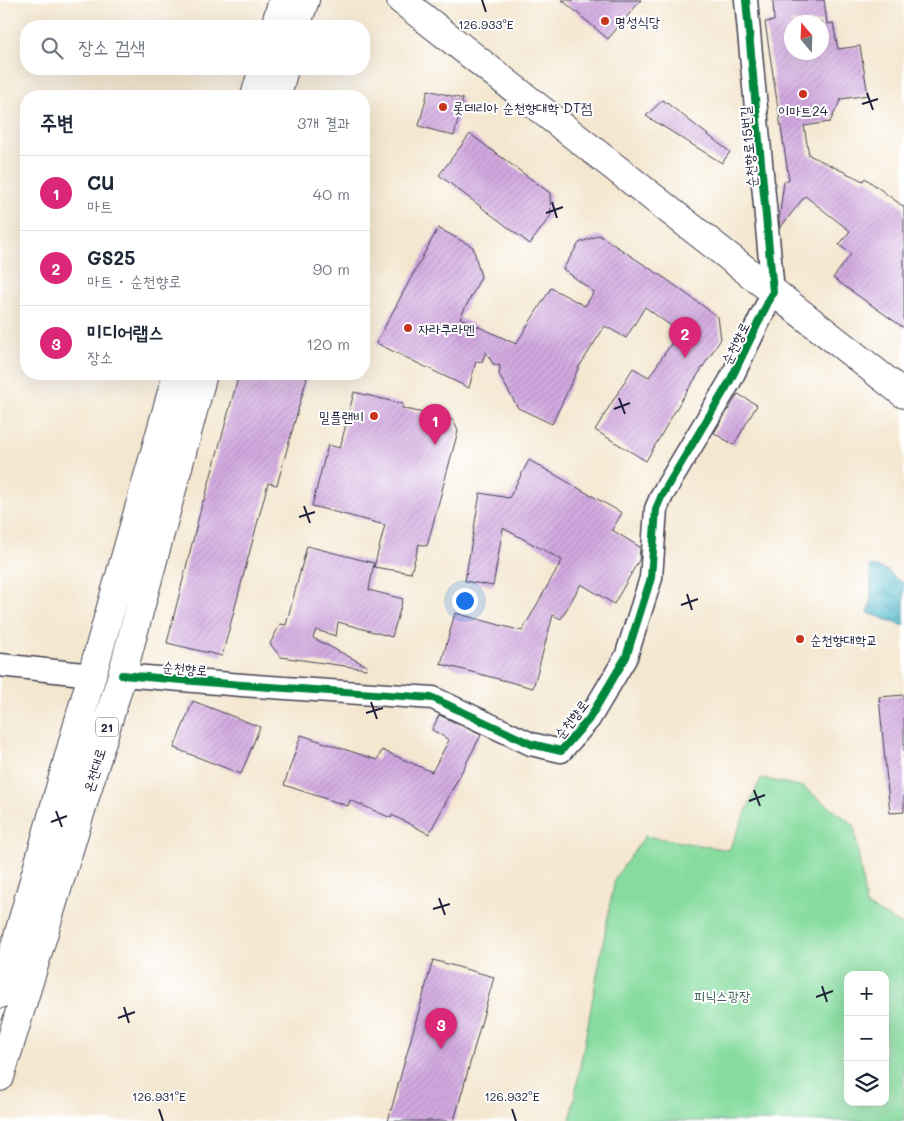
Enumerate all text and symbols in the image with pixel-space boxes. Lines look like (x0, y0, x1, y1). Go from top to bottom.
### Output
place label: 명성식당 (615, 12, 661, 31)
marker: 명성식당 (599, 15, 611, 27)
north arrow (784, 15, 829, 60)
text: 126.933°E (458, 16, 514, 32)
search box (20, 20, 370, 75)
icon: search (38, 34, 66, 62)
text: 장소 검색 (78, 34, 145, 59)
marker: 이마트24 (797, 88, 809, 100)
place label: 롯데리아 순천향대학 DT점 (453, 98, 592, 117)
marker: 롯데리아 순천향대학 DT점 (437, 101, 449, 113)
place label: 이마트24 (778, 101, 829, 120)
street label: 순천향로15번길 (735, 105, 761, 189)
text: 주변 (40, 108, 74, 135)
text: 3개 결과 (297, 112, 350, 133)
text: CU (87, 170, 114, 195)
text: 1 (52, 183, 60, 204)
text: 40 m (313, 183, 350, 204)
text: 마트 (87, 195, 113, 216)
text: GS25 (87, 245, 135, 270)
text: 2 (52, 258, 60, 279)
text: 90 m (313, 258, 350, 279)
text: 마트 · 순천향로 (87, 270, 181, 291)
pin: 2 (669, 317, 701, 358)
text: 미디어랩스 (87, 319, 163, 344)
place label: 자라쿠라멘 (418, 319, 475, 338)
street label: 순천향로 (717, 319, 753, 367)
marker: 자라쿠라멘 (402, 322, 414, 334)
text: 3 (51, 333, 61, 354)
text: 120 m (306, 333, 350, 354)
text: 장소 (87, 346, 113, 367)
pin: 1 (419, 404, 451, 445)
place label: 밀플랜비 (319, 407, 364, 426)
marker: 밀플랜비 (368, 410, 380, 422)
your location (452, 588, 478, 614)
place label: 순천향대학교 (810, 630, 878, 649)
marker: 순천향대학교 (794, 633, 806, 645)
street label: 순천향로 (162, 657, 208, 679)
street label: 순천향로 (550, 695, 592, 743)
road number: 21 (96, 718, 118, 736)
street label: 온천대로 (78, 746, 110, 794)
map controls (844, 971, 889, 1106)
button: + (844, 971, 889, 1016)
park label: 피닉스광장 (694, 986, 751, 1005)
pin: 3 (425, 1008, 457, 1049)
button: − (844, 1016, 889, 1061)
button: layers (844, 1061, 889, 1106)
text: 126.931°E (132, 1088, 186, 1104)
text: 126.932°E (484, 1088, 540, 1104)

